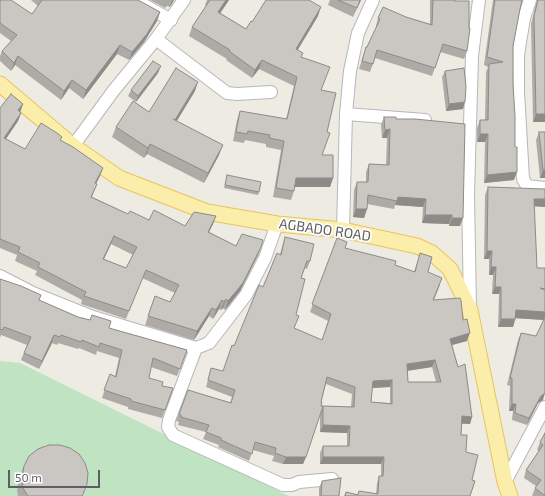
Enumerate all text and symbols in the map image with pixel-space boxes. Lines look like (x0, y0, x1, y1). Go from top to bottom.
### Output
street label: AGBADO ROAD (278, 215, 372, 245)
scale bar (10, 462, 102, 488)
text: 50 m (15, 470, 42, 484)

